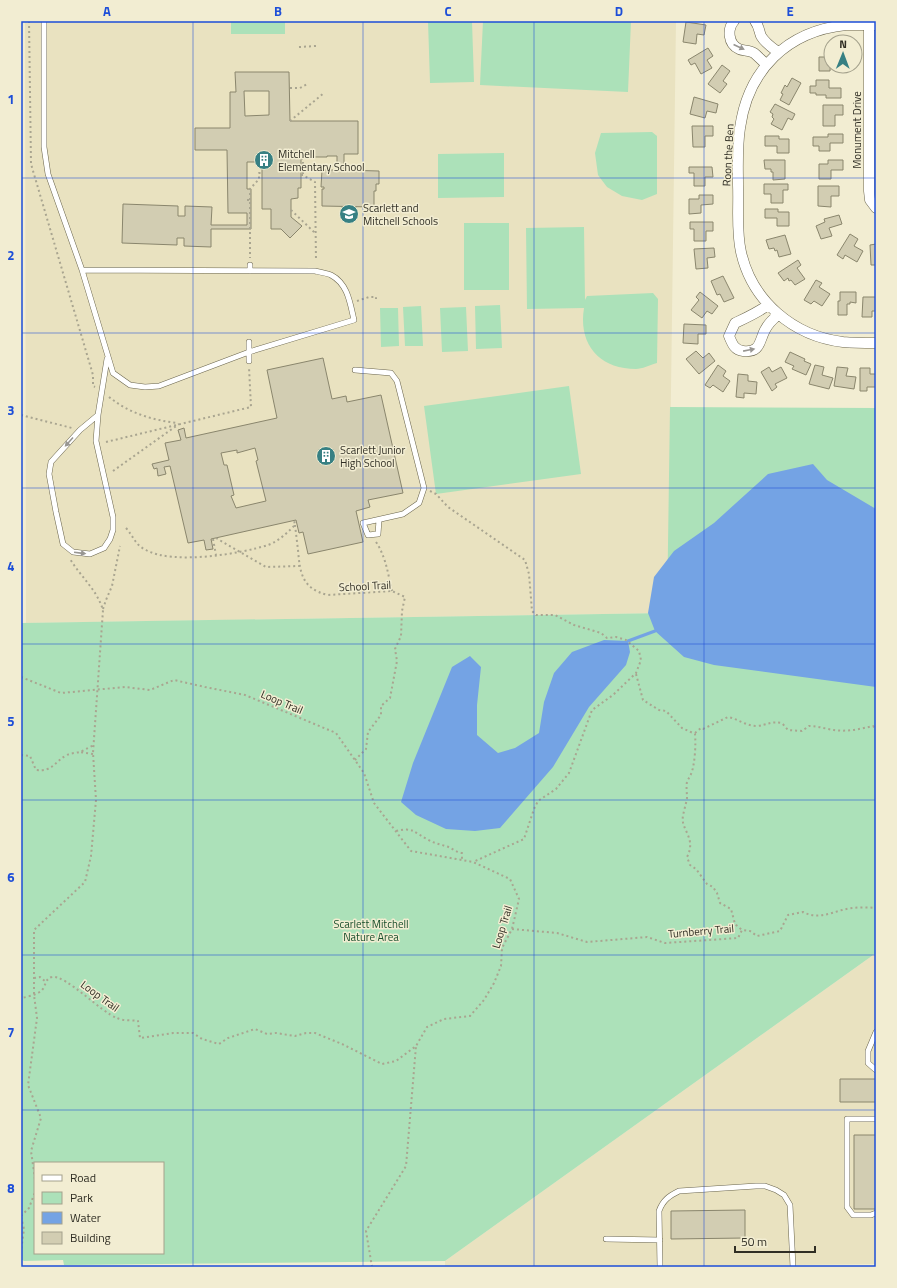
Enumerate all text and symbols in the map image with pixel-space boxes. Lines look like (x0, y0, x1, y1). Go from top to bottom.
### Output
text: A (103, 1, 111, 21)
text: B (274, 1, 282, 21)
text: C (444, 1, 452, 21)
text: D (615, 1, 623, 21)
text: E (786, 1, 794, 21)
north arrow (823, 34, 863, 74)
text: N (839, 36, 847, 52)
one-way arrow (733, 44, 745, 50)
text: 1 (7, 89, 15, 109)
street label: Monument Drive (849, 91, 865, 169)
street label: Roon the Ben (718, 123, 738, 187)
place label: Mitchell Elementary School (278, 146, 365, 175)
building icon: Mitchell Elementary School (253, 149, 275, 171)
place label: Scarlett and Mitchell Schools (363, 200, 438, 229)
school or university icon: Scarlett and Mitchell Schools (338, 203, 360, 225)
text: 2 (7, 245, 15, 265)
one-way arrow (742, 346, 755, 352)
text: 3 (7, 400, 15, 420)
one-way arrow (65, 437, 74, 447)
place label: Scarlett Junior High School (340, 442, 405, 471)
building icon: Scarlett Junior High School (315, 445, 337, 467)
one-way arrow (73, 550, 86, 556)
text: 4 (7, 556, 15, 576)
street label: School Trail (338, 577, 392, 595)
street label: Loop Trail (259, 686, 305, 718)
text: 5 (7, 711, 15, 731)
text: 6 (7, 867, 15, 887)
street label: Loop Trail (488, 904, 516, 950)
park label: Scarlett Mitchell Nature Area (333, 916, 409, 945)
street label: Turnberry Trail (667, 920, 735, 942)
street label: Loop Trail (77, 977, 123, 1015)
text: 7 (7, 1022, 15, 1042)
legend (34, 1162, 164, 1254)
text: Road (70, 1168, 96, 1187)
text: 8 (7, 1178, 15, 1198)
text: Park (70, 1188, 93, 1207)
text: Water (70, 1208, 101, 1227)
text: Building (70, 1228, 111, 1247)
scale bar (735, 1228, 815, 1254)
text: 50 m (741, 1232, 767, 1251)

